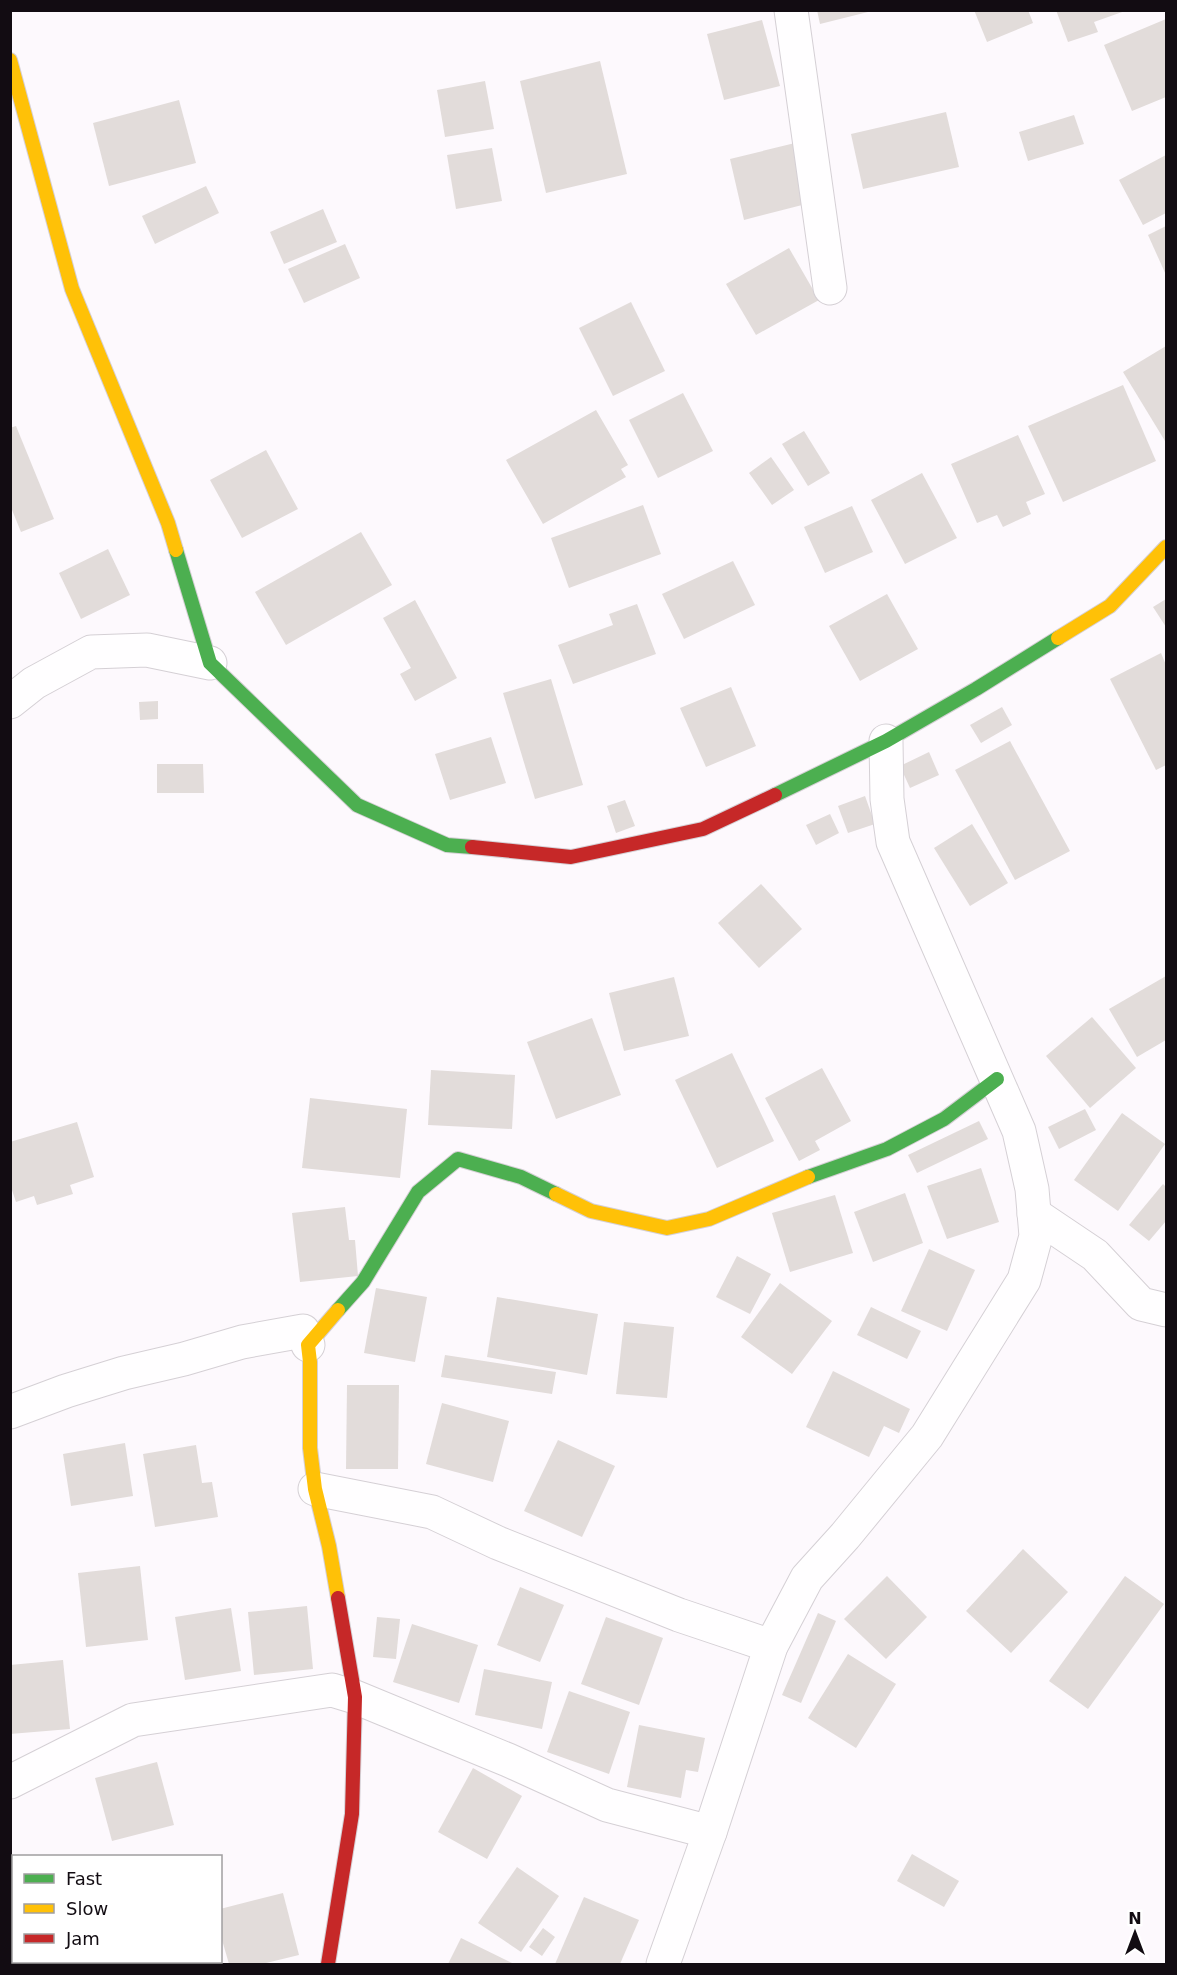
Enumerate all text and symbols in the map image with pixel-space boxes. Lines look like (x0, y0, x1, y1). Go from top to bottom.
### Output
legend (12, 1855, 222, 1963)
text: Fast (66, 1868, 102, 1889)
text: Slow (66, 1898, 108, 1919)
north arrow (1105, 1903, 1165, 1963)
text: N (1128, 1909, 1142, 1928)
text: Jam (65, 1928, 100, 1949)

